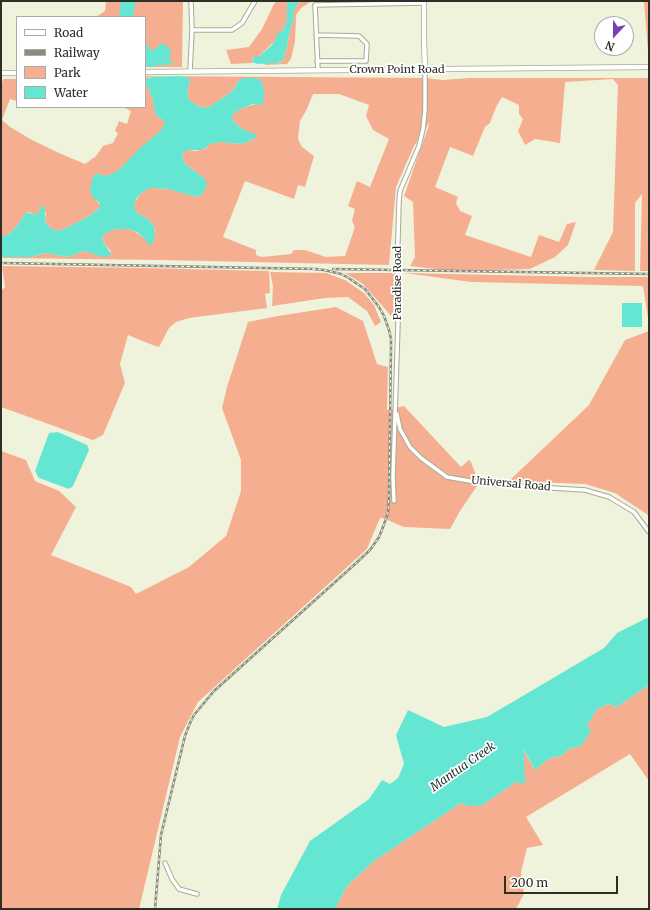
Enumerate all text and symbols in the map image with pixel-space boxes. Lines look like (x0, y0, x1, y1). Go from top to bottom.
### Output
legend (16, 16, 146, 108)
north arrow (594, 16, 634, 56)
text: Road (54, 25, 83, 40)
text: N (603, 38, 617, 54)
text: Railway (54, 45, 100, 60)
street label: Crown Point Road (349, 63, 445, 77)
text: Park (54, 65, 81, 80)
text: Water (54, 85, 88, 100)
street label: Paradise Road (391, 246, 405, 320)
street label: Universal Road (471, 474, 551, 494)
water label: Mantua Creek (428, 739, 498, 795)
scale bar (506, 868, 620, 894)
text: 200 m (511, 875, 548, 890)

